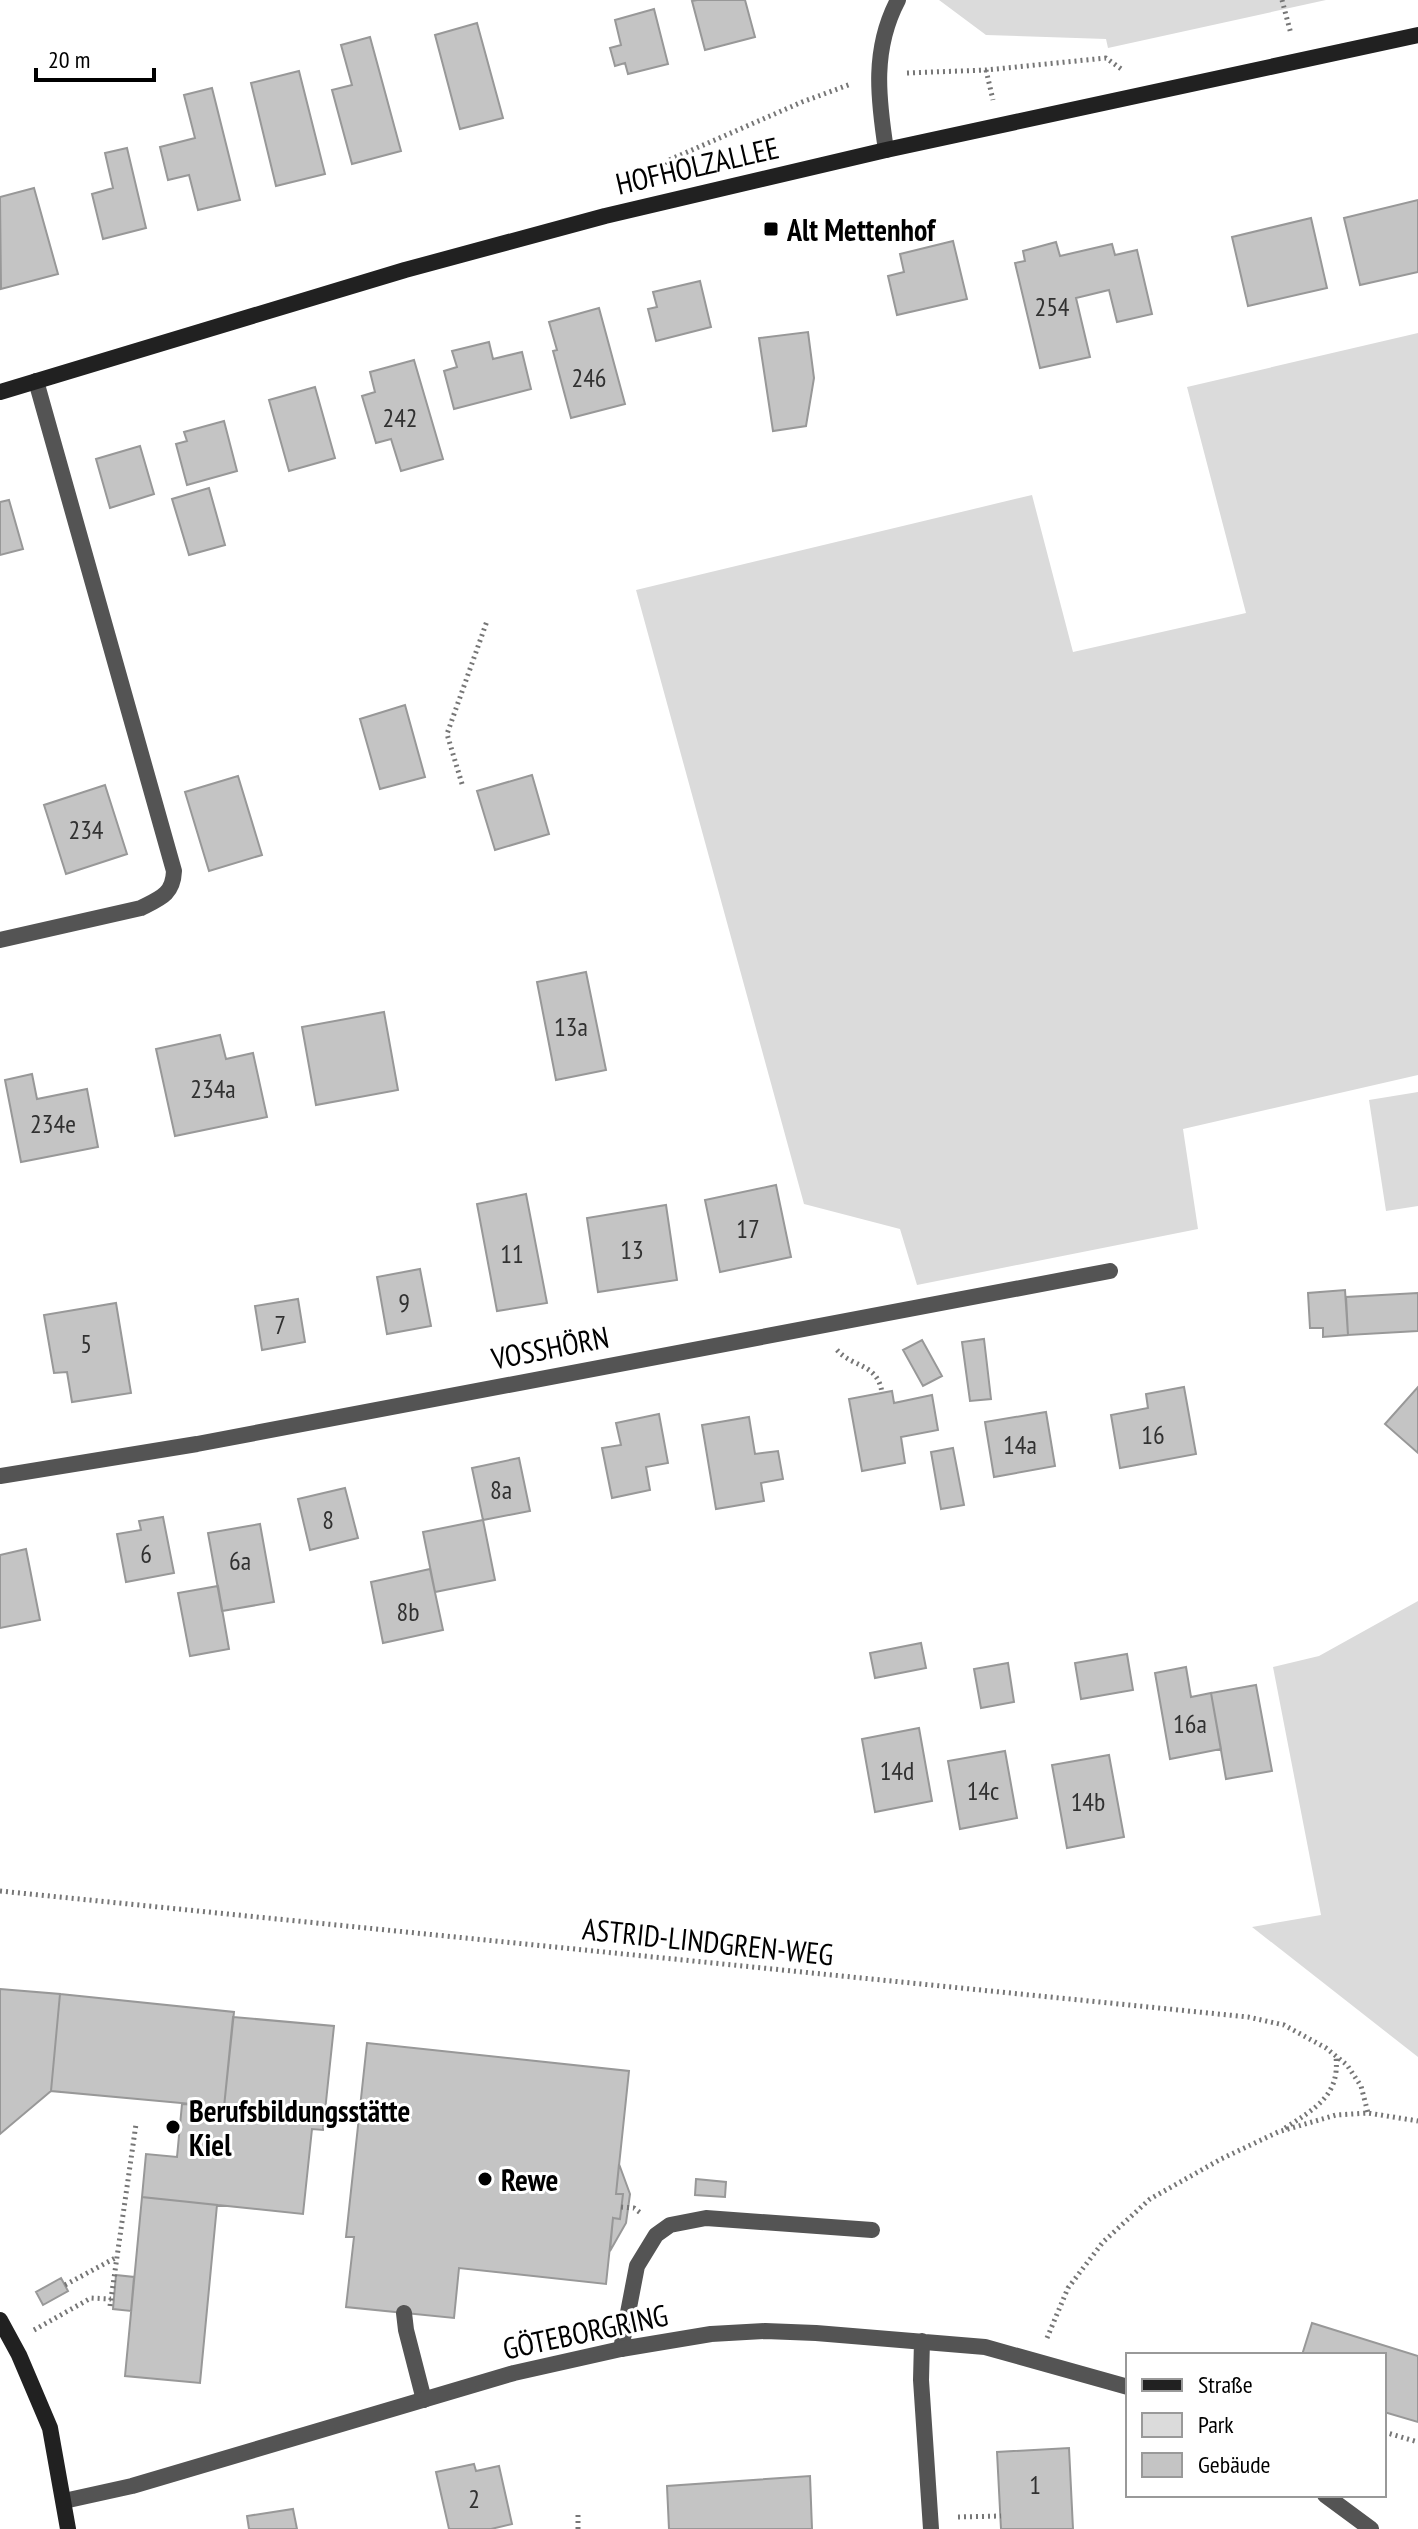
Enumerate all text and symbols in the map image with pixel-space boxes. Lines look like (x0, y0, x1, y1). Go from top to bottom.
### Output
scale bar (36, 32, 154, 82)
text: 20 m (48, 44, 90, 75)
street label: HOFHOLZALLEE (612, 127, 782, 203)
place label: Alt Mettenhof (786, 210, 937, 249)
marker: Alt Mettenhof (762, 220, 780, 238)
house number: 254 (1034, 290, 1070, 323)
house number: 246 (571, 361, 607, 394)
house number: 242 (382, 401, 418, 434)
house number: 234 (68, 813, 104, 846)
house number: 13a (554, 1010, 588, 1043)
house number: 234a (190, 1072, 236, 1105)
house number: 234e (30, 1107, 76, 1140)
house number: 17 (736, 1212, 760, 1245)
house number: 13 (620, 1233, 644, 1266)
house number: 11 (500, 1237, 524, 1270)
house number: 9 (398, 1286, 410, 1319)
house number: 7 (274, 1308, 286, 1341)
street label: VOSSHÖRN (487, 1317, 612, 1378)
house number: 5 (80, 1327, 92, 1360)
house number: 16 (1141, 1418, 1165, 1451)
house number: 14a (1003, 1428, 1037, 1461)
house number: 8a (490, 1473, 512, 1506)
house number: 8 (322, 1503, 334, 1536)
house number: 6 (140, 1537, 152, 1570)
house number: 6a (229, 1544, 251, 1577)
house number: 8b (397, 1595, 419, 1628)
house number: 16a (1173, 1707, 1207, 1740)
house number: 14d (880, 1754, 914, 1787)
house number: 14c (967, 1774, 999, 1807)
house number: 14b (1071, 1785, 1105, 1818)
street label: ASTRID-LINDGREN-WEG (581, 1908, 835, 1974)
place label: Berufsbildungsstätte Kiel (189, 2091, 410, 2164)
marker: Berufsbildungsstätte Kiel (164, 2118, 182, 2136)
place label: Rewe (501, 2160, 558, 2199)
marker: Rewe (476, 2170, 494, 2188)
street label: GÖTEBORGRING (499, 2295, 671, 2367)
legend (1126, 2353, 1386, 2497)
text: Straße (1198, 2369, 1253, 2400)
text: Park (1198, 2409, 1234, 2440)
text: Gebäude (1198, 2449, 1270, 2480)
house number: 1 (1029, 2468, 1041, 2501)
house number: 2 (468, 2482, 480, 2515)

